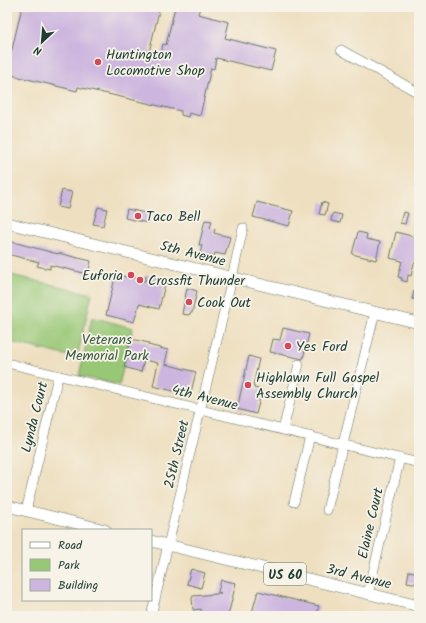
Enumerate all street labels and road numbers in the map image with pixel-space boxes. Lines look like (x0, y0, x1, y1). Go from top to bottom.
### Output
street label: 5th Avenue (157, 235, 229, 273)
street label: Lynda Court (16, 379, 55, 455)
street label: 4th Avenue (169, 379, 241, 417)
street label: 25th Street (158, 417, 196, 491)
street label: Elaine Court (352, 485, 390, 561)
street label: 3rd Avenue (324, 558, 394, 596)
road number: US 60 (264, 563, 306, 585)

